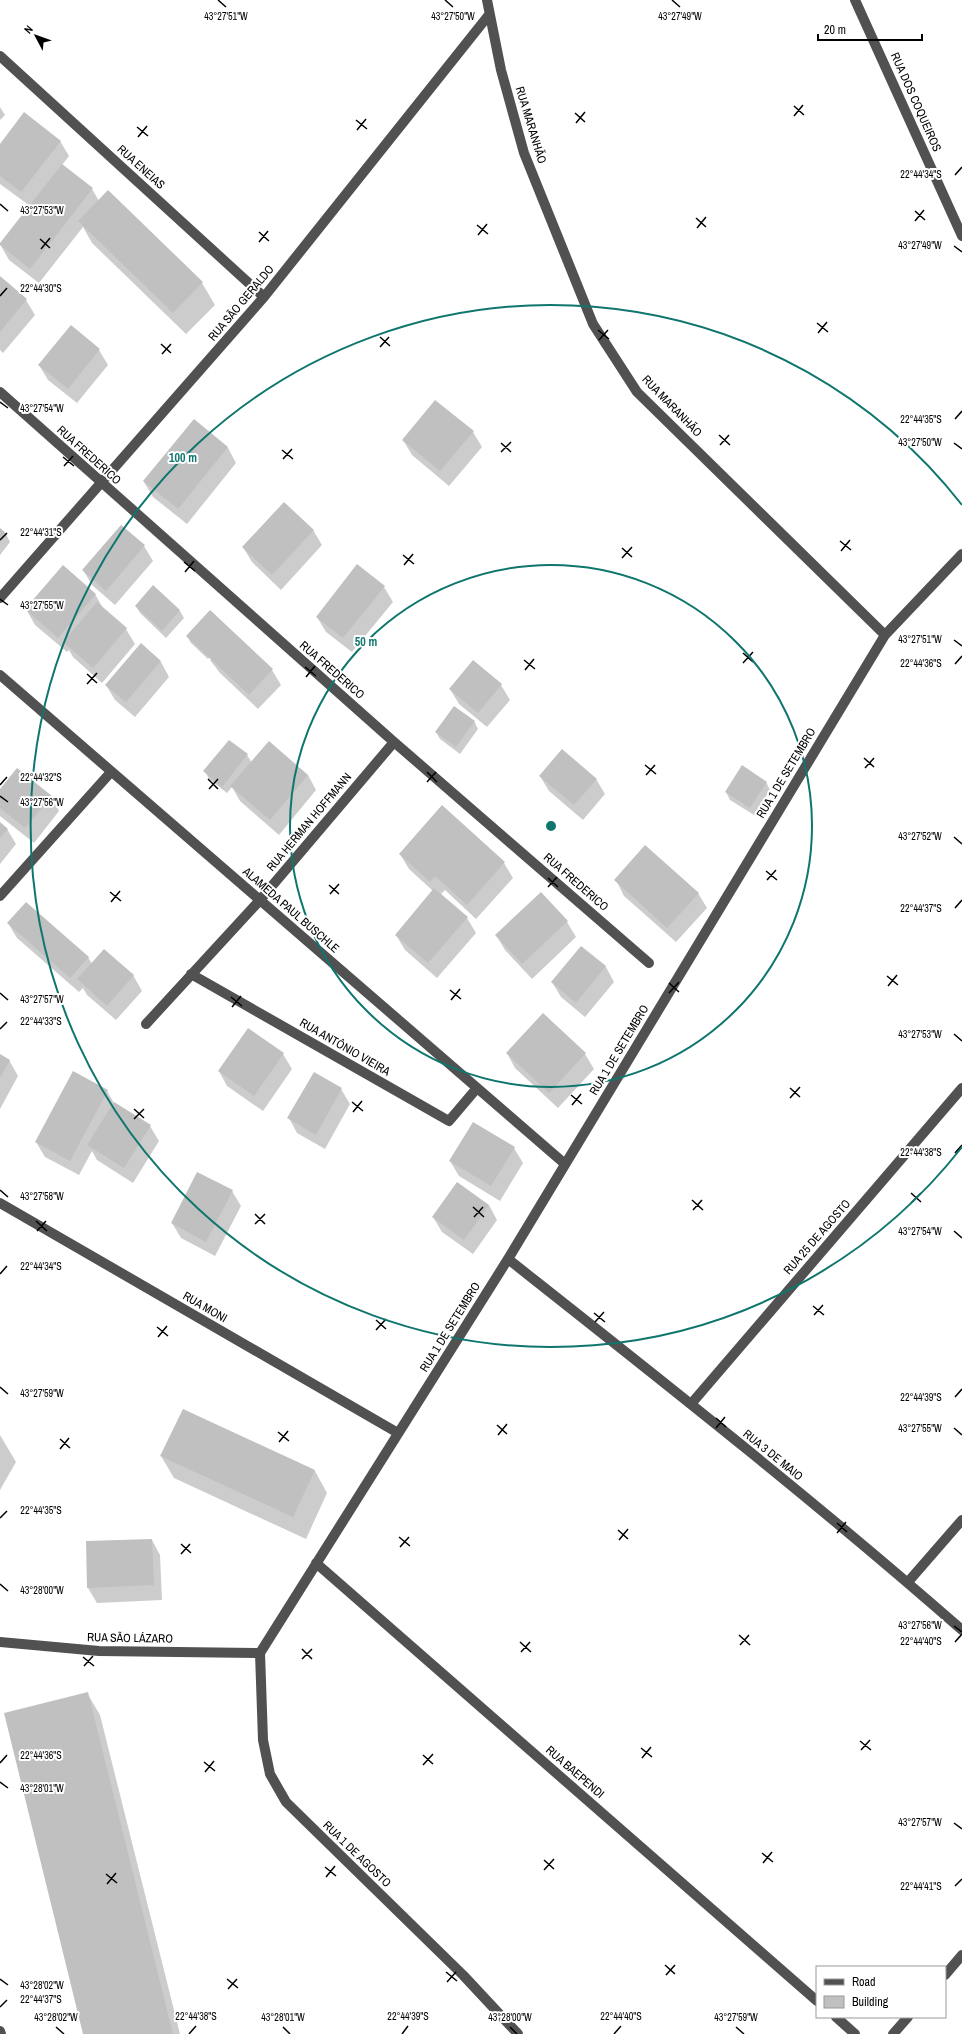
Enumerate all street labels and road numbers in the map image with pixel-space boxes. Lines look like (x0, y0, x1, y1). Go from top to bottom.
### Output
street label: RUA DOS COQUEIROS (887, 50, 945, 155)
street label: RUA MARANHÃO (512, 84, 550, 166)
street label: RUA ENEIAS (114, 141, 169, 193)
street label: RUA SÃO GERALDO (204, 261, 278, 344)
street label: RUA MARANHÃO (639, 372, 706, 441)
street label: RUA FREDERICO (54, 422, 125, 488)
street label: RUA FREDERICO (296, 637, 368, 703)
street label: RUA 1 DE SETEMBRO (753, 725, 820, 821)
street label: RUA HERMAN HOFFMANN (263, 769, 355, 875)
street label: RUA FREDERICO (540, 849, 612, 915)
street label: ALAMEDA PAUL BUSCHLE (239, 863, 343, 956)
street label: RUA 1 DE SETEMBRO (586, 1002, 653, 1098)
street label: RUA ANTÔNIO VIEIRA (297, 1015, 394, 1080)
street label: RUA 25 DE AGOSTO (780, 1196, 854, 1278)
street label: RUA 1 DE SETEMBRO (416, 1279, 484, 1375)
street label: RUA MONI (180, 1288, 230, 1326)
street label: RUA 3 DE MAIO (740, 1426, 807, 1484)
street label: RUA SÃO LÁZARO (87, 1629, 173, 1647)
street label: RUA BAEPENDI (542, 1742, 608, 1802)
street label: RUA 1 DE AGOSTO (319, 1817, 395, 1891)

